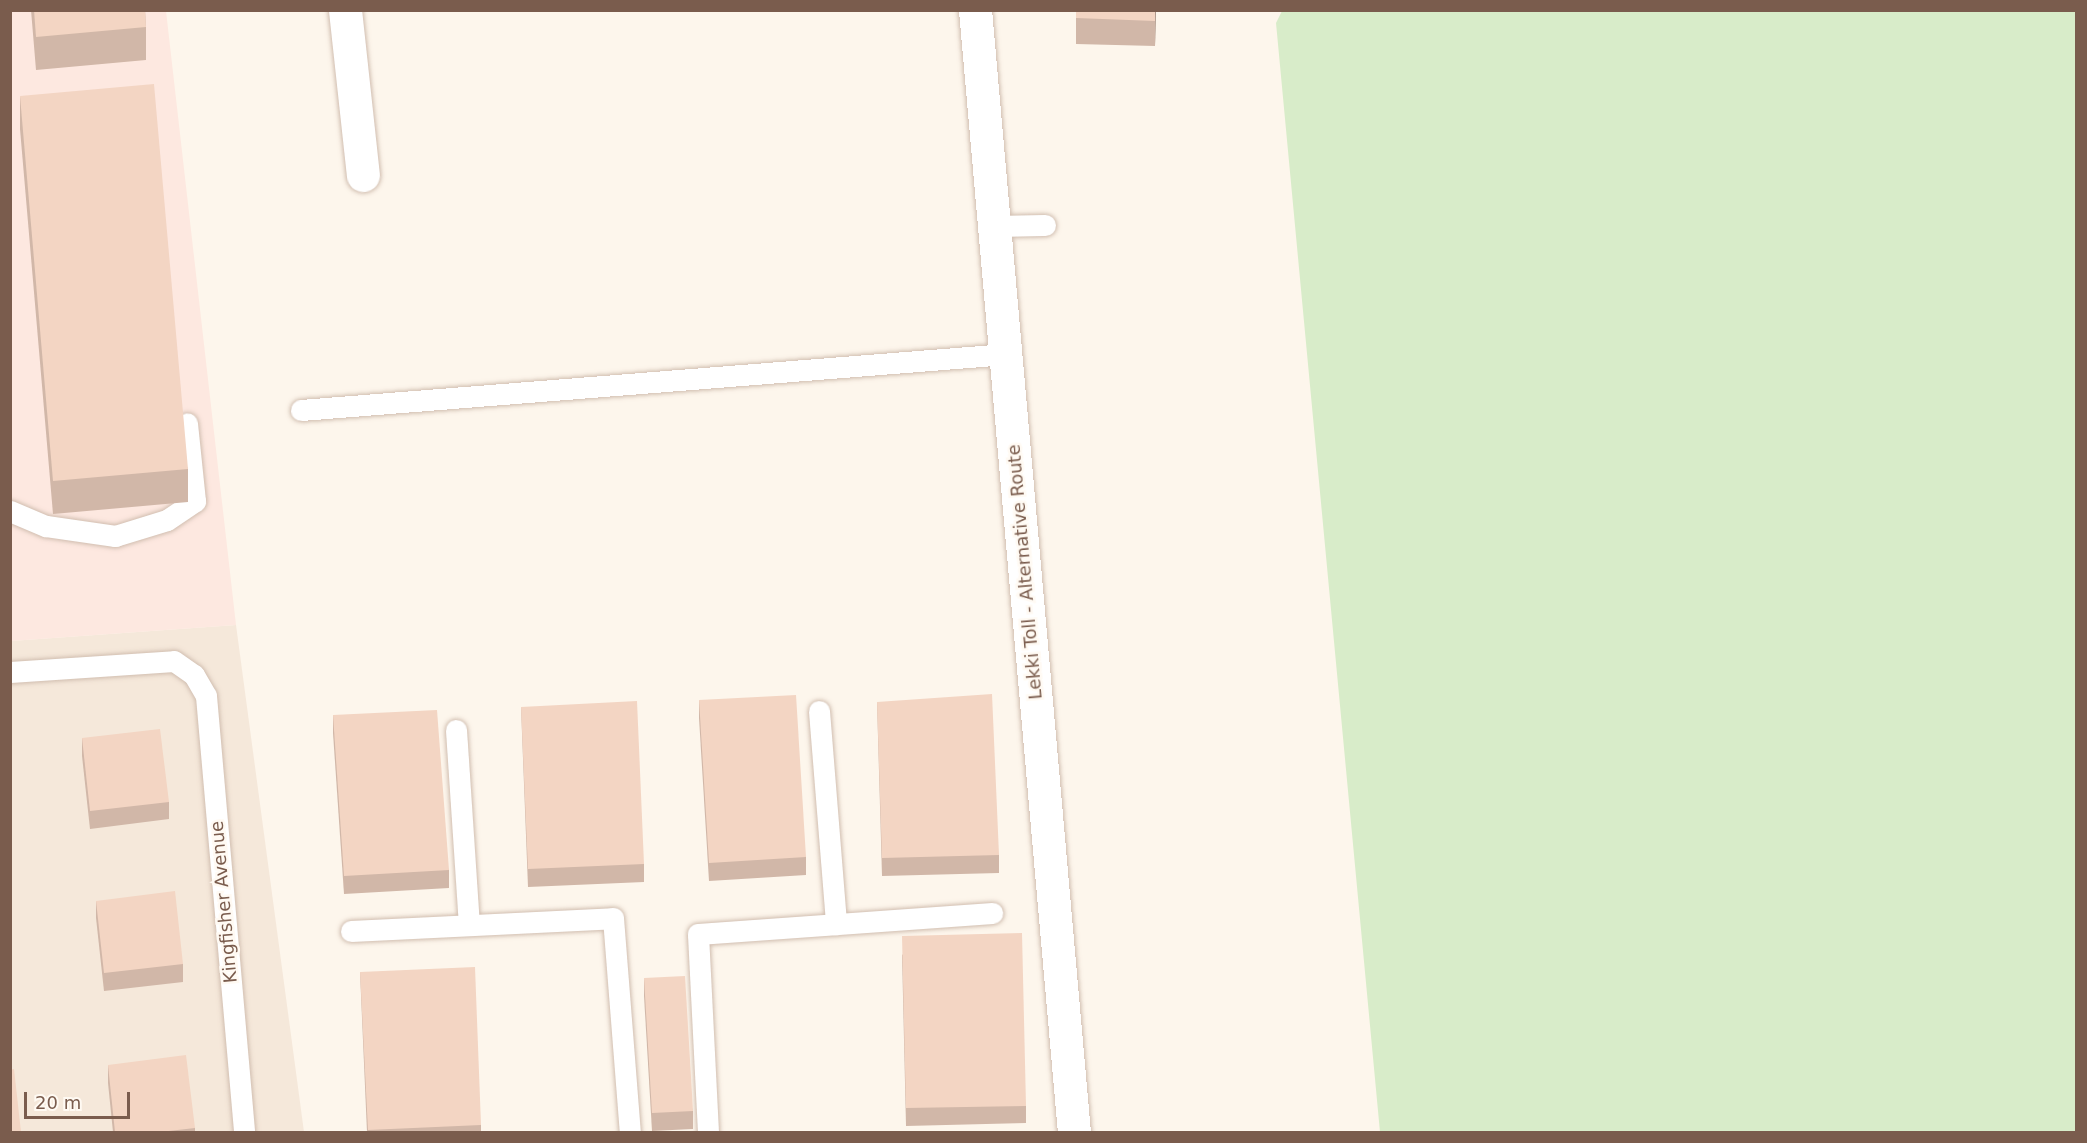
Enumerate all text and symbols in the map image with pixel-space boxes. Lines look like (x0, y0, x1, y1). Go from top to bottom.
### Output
street label: Lekki Toll - Alternative Route (1003, 444, 1047, 700)
street label: Kingfisher Avenue (206, 820, 242, 984)
scale bar (27, 1080, 134, 1118)
text: 20 m (35, 1092, 81, 1113)

